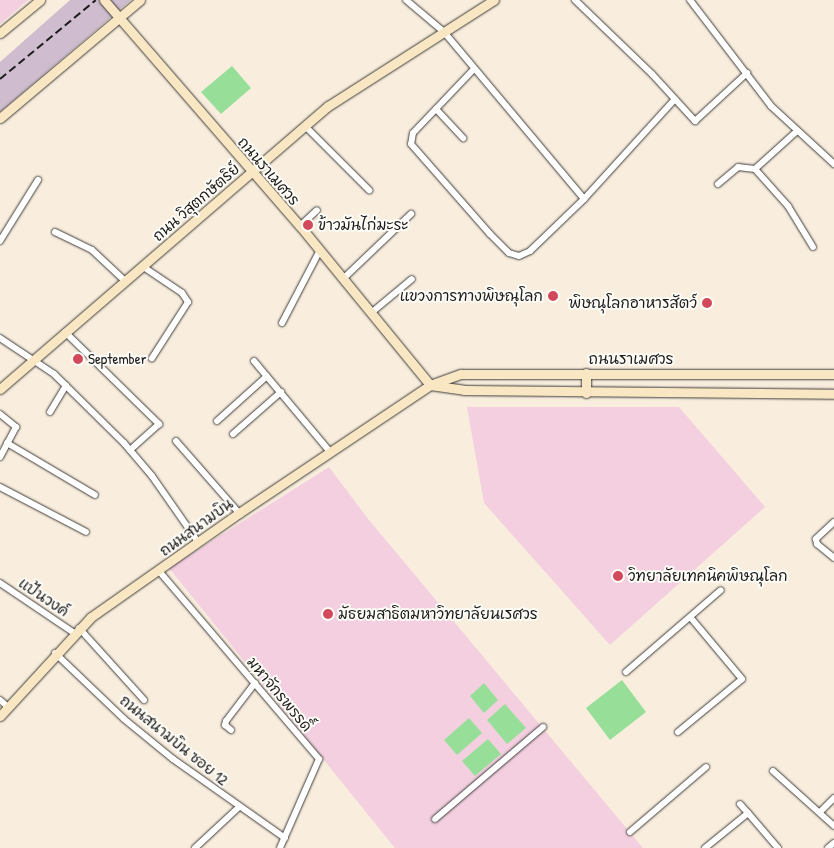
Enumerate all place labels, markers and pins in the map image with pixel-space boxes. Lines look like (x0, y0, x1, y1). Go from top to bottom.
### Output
place label: ข้าวมันไก่มะระ (318, 216, 408, 234)
marker: ข้าวมันไก่มะระ (302, 219, 314, 231)
place label: แขวงการทางพิษณุโลก (400, 287, 543, 305)
marker: แขวงการทางพิษณุโลก (547, 290, 559, 302)
place label: พิษณุโลกอาหารสัตว์ (568, 294, 697, 312)
marker: พิษณุโลกอาหารสัตว์ (701, 297, 713, 309)
place label: September (88, 350, 147, 368)
marker: September (72, 353, 84, 365)
place label: วิทยาลัยเทคนิคพิษณุโลก (628, 567, 788, 585)
marker: วิทยาลัยเทคนิคพิษณุโลก (612, 570, 624, 582)
place label: มัธยมสาธิตมหาวิทยาลัยนเรศวร (338, 605, 538, 623)
marker: มัธยมสาธิตมหาวิทยาลัยนเรศวร (322, 608, 334, 620)

